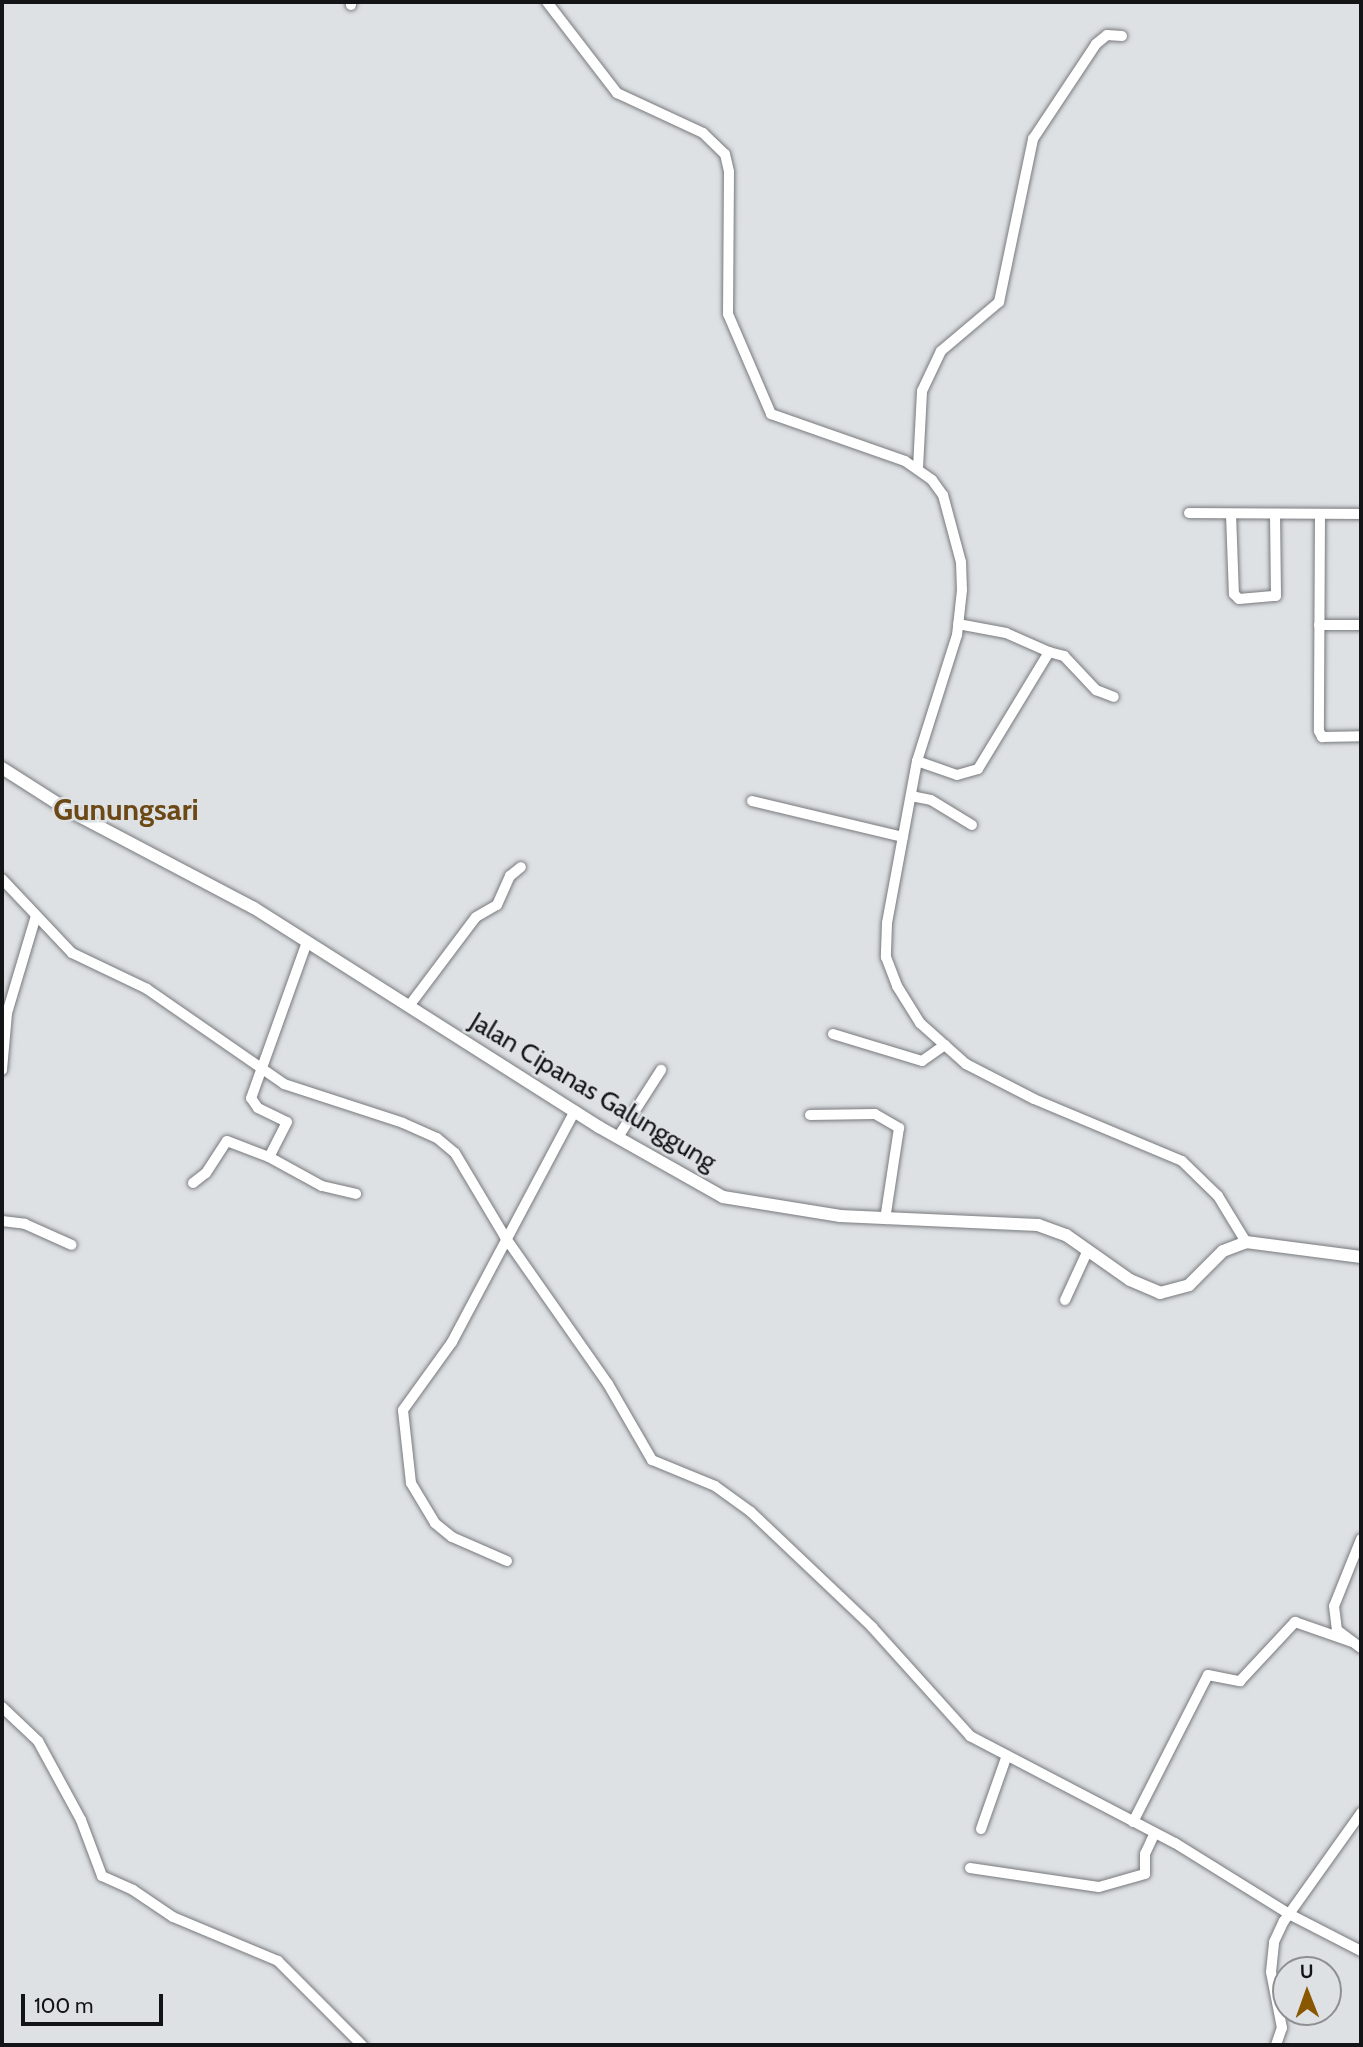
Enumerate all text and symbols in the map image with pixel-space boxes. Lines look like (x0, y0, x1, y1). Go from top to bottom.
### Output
district label: Gunungsari (53, 792, 199, 828)
street label: Jalan Cipanas Galunggung (464, 1006, 722, 1178)
north arrow (1272, 1956, 1342, 2026)
text: U (1300, 1960, 1314, 1983)
scale bar (24, 1980, 166, 2024)
text: 100 m (34, 1993, 93, 2018)

